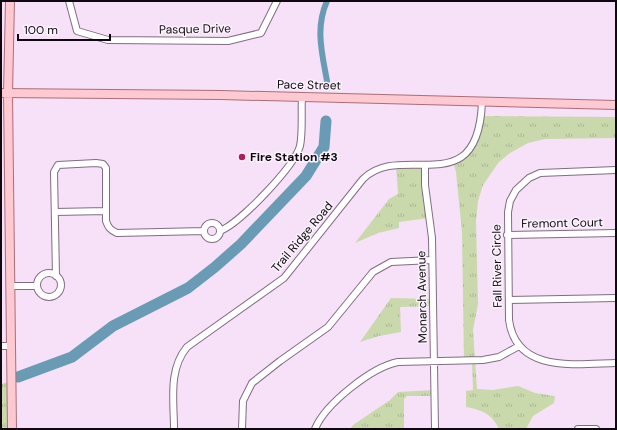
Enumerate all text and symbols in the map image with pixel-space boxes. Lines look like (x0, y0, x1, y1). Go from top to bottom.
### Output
scale bar (18, 16, 110, 42)
street label: Pasque Drive (159, 20, 231, 38)
text: 100 m (24, 22, 58, 38)
street label: Pace Street (277, 76, 341, 94)
place label: Fire Station #3 (250, 149, 338, 165)
marker: Fire Station #3 (237, 152, 247, 162)
street label: Trail Ridge Road (268, 198, 336, 276)
street label: Fremont Court (521, 214, 603, 232)
street label: Fall River Circle (488, 224, 506, 308)
street label: Monarch Avenue (413, 250, 431, 343)

